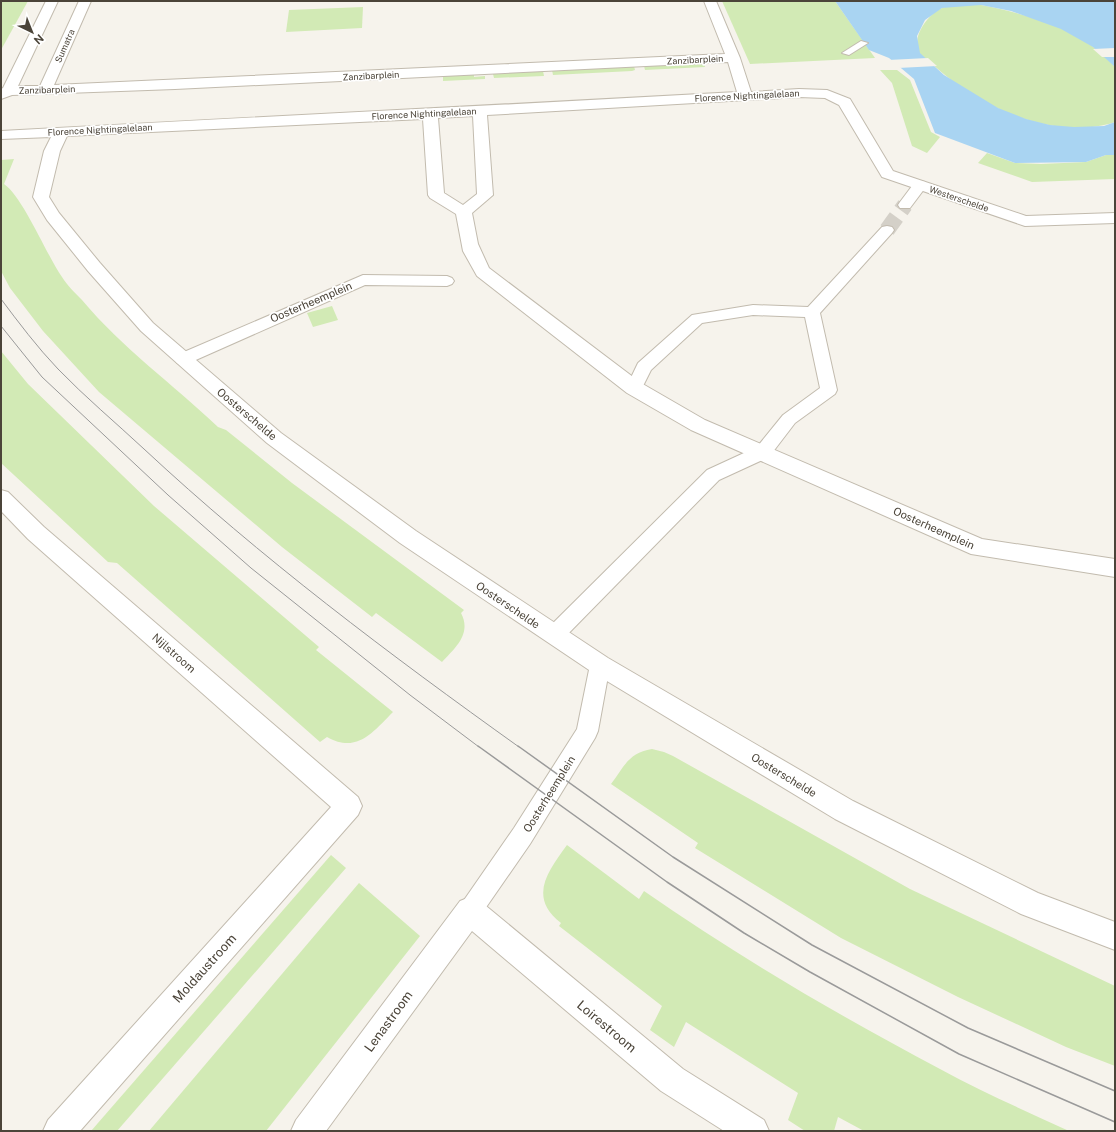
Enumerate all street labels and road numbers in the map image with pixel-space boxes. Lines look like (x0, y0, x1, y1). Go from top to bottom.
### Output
street label: Sumatra (52, 27, 77, 64)
street label: Zanzibarplein (666, 53, 724, 66)
street label: Zanzibarplein (342, 69, 400, 82)
street label: Zanzibarplein (18, 83, 76, 96)
street label: Florence Nightingalelaan (694, 87, 800, 104)
street label: Florence Nightingalelaan (371, 105, 477, 122)
street label: Florence Nightingalelaan (47, 121, 153, 138)
street label: Westerschelde (928, 183, 990, 214)
street label: Oosterheemplein (268, 279, 354, 325)
street label: Oosterschelde (215, 386, 279, 442)
street label: Oosterheemplein (892, 505, 976, 551)
street label: Oosterschelde (474, 579, 542, 631)
street label: Nijlstroom (150, 631, 198, 675)
street label: Oosterschelde (749, 751, 819, 799)
street label: Oosterheemplein (521, 754, 577, 834)
street label: Moldaustroom (170, 931, 239, 1006)
street label: Lenastroom (361, 988, 416, 1055)
street label: Loirestroom (574, 997, 639, 1055)

